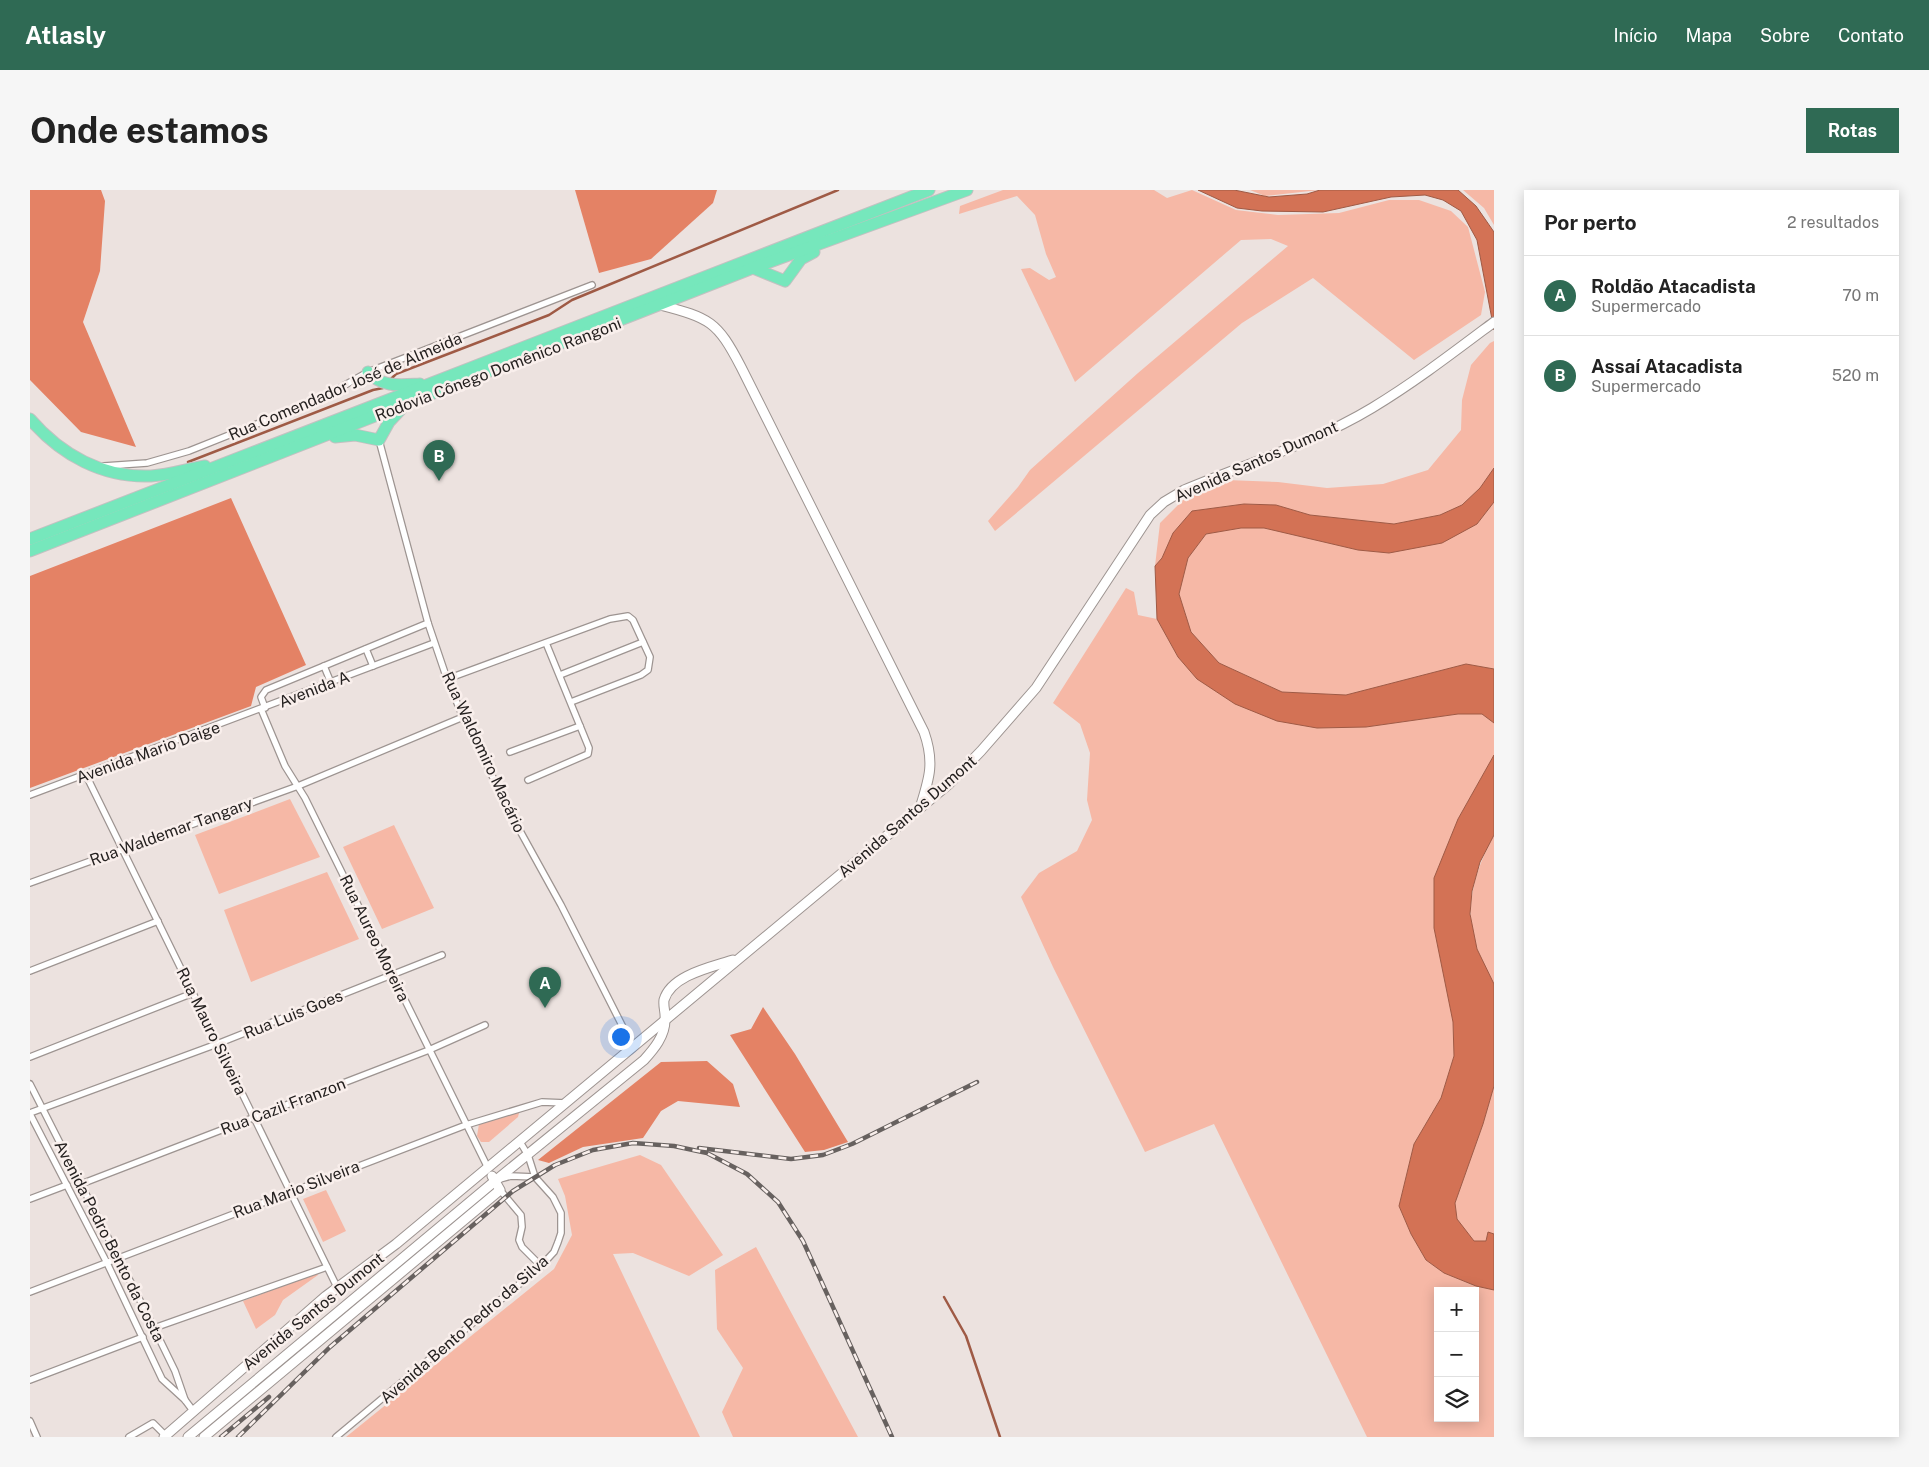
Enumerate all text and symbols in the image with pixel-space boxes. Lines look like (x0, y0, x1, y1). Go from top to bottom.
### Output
text: Atlasly (25, 21, 106, 49)
text: Início (1613, 25, 1658, 46)
text: Mapa (1686, 25, 1732, 46)
text: Sobre (1760, 25, 1810, 46)
text: Contato (1838, 25, 1904, 46)
button: Rotas (1806, 108, 1899, 153)
text: Onde estamos (30, 110, 269, 151)
text: Por perto (1544, 210, 1637, 235)
text: 2 resultados (1787, 213, 1879, 232)
text: Roldão Atacadista (1591, 275, 1756, 297)
text: A (1554, 286, 1566, 305)
text: 70 m (1842, 286, 1879, 305)
text: Supermercado (1591, 297, 1701, 316)
street label: Rodovia Cônego Domênico Rangoni (372, 314, 624, 425)
street label: Rua Comendador José de Almeida (226, 329, 465, 444)
text: Assaí Atacadista (1591, 355, 1743, 377)
text: B (1555, 366, 1565, 385)
text: 520 m (1832, 366, 1879, 385)
text: Supermercado (1591, 377, 1701, 396)
street label: Avenida Santos Dumont (1172, 417, 1341, 506)
pin: B (423, 440, 455, 481)
street label: Avenida A (276, 667, 352, 712)
street label: Rua Waldomiro Macário (438, 669, 529, 836)
street label: Avenida Mario Daige (74, 718, 223, 787)
street label: Avenida Santos Dumont (834, 751, 980, 882)
street label: Rua Waldemar Tangary (87, 793, 256, 870)
street label: Rua Aureo Moreira (336, 872, 413, 1005)
street label: Rua Mauro Silveira (173, 964, 251, 1098)
pin: A (529, 967, 561, 1008)
street label: Rua Luis Goes (241, 986, 345, 1043)
your location (608, 1024, 634, 1050)
street label: Rua Cazil Franzon (218, 1074, 348, 1139)
street label: Avenida Pedro Bento da Costa (50, 1138, 169, 1345)
street label: Rua Mario Silveira (230, 1157, 362, 1222)
street label: Avenida Santos Dumont (239, 1248, 388, 1374)
street label: Avenida Bento Pedro da Silva (376, 1251, 552, 1407)
map controls (1434, 1287, 1479, 1422)
button: + (1434, 1287, 1479, 1332)
button: − (1434, 1332, 1479, 1377)
button: layers (1434, 1377, 1479, 1422)

